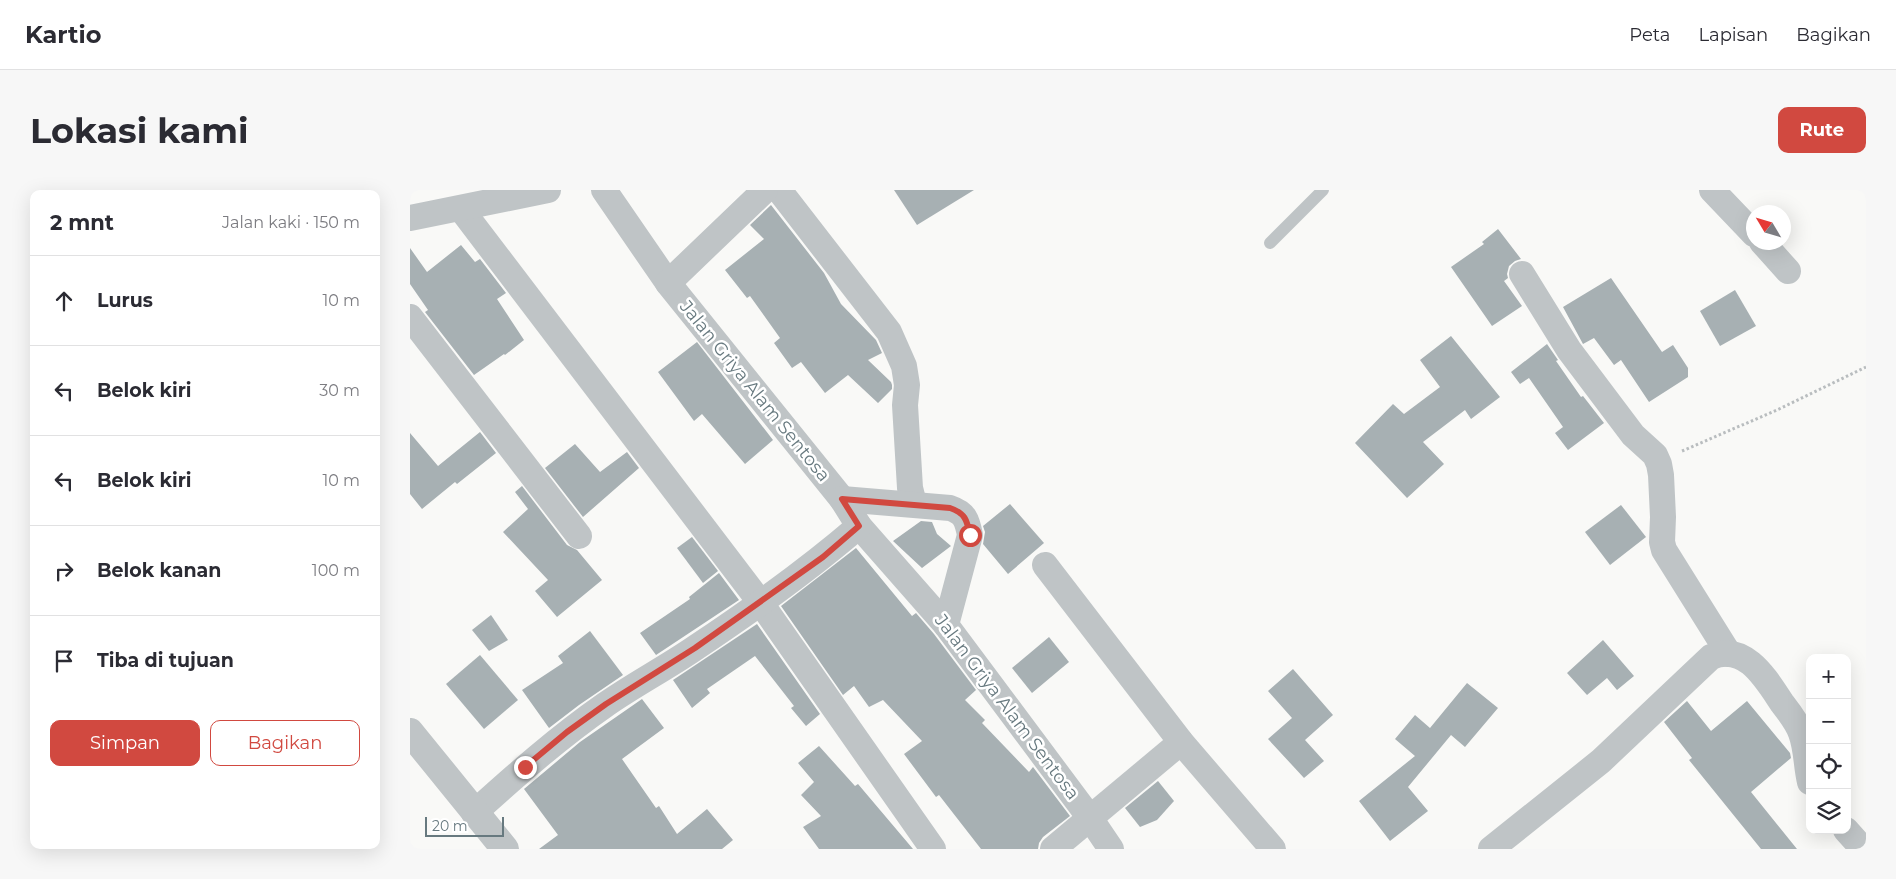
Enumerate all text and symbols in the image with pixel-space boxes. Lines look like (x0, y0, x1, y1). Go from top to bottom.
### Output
text: Kartio (25, 20, 101, 49)
text: Peta (1629, 24, 1670, 46)
text: Lapisan (1698, 24, 1768, 46)
text: Bagikan (1796, 24, 1871, 46)
button: Rute (1778, 107, 1866, 153)
text: Lokasi kami (30, 109, 249, 152)
north arrow (1746, 205, 1791, 250)
text: 2 mnt (50, 210, 114, 235)
text: Jalan kaki · 150 m (222, 213, 360, 232)
icon: ahead (50, 287, 78, 315)
text: Lurus (97, 289, 153, 312)
text: 10 m (322, 291, 360, 310)
street label: Jalan Griya Alam Sentosa (675, 295, 835, 486)
icon: left (50, 377, 78, 405)
text: Belok kiri (97, 379, 192, 402)
text: 30 m (319, 381, 360, 400)
icon: left (50, 467, 78, 495)
text: Belok kiri (97, 469, 192, 492)
text: 10 m (322, 471, 360, 490)
route start (959, 524, 982, 547)
icon: right (50, 557, 78, 585)
text: Belok kanan (97, 559, 221, 582)
text: 100 m (312, 561, 360, 580)
street label: Jalan Griya Alam Sentosa (929, 609, 1084, 804)
icon: arrive (50, 647, 78, 675)
text: Tiba di tujuan (97, 649, 234, 672)
map controls (1806, 654, 1851, 834)
button: + (1806, 654, 1851, 699)
button: − (1806, 699, 1851, 744)
button: Simpan (50, 720, 200, 766)
button: Bagikan (210, 720, 360, 766)
button: locate (1806, 744, 1851, 789)
route end (514, 756, 537, 779)
button: layers (1806, 789, 1851, 834)
scale bar (425, 814, 504, 837)
text: 20 m (432, 817, 468, 835)

